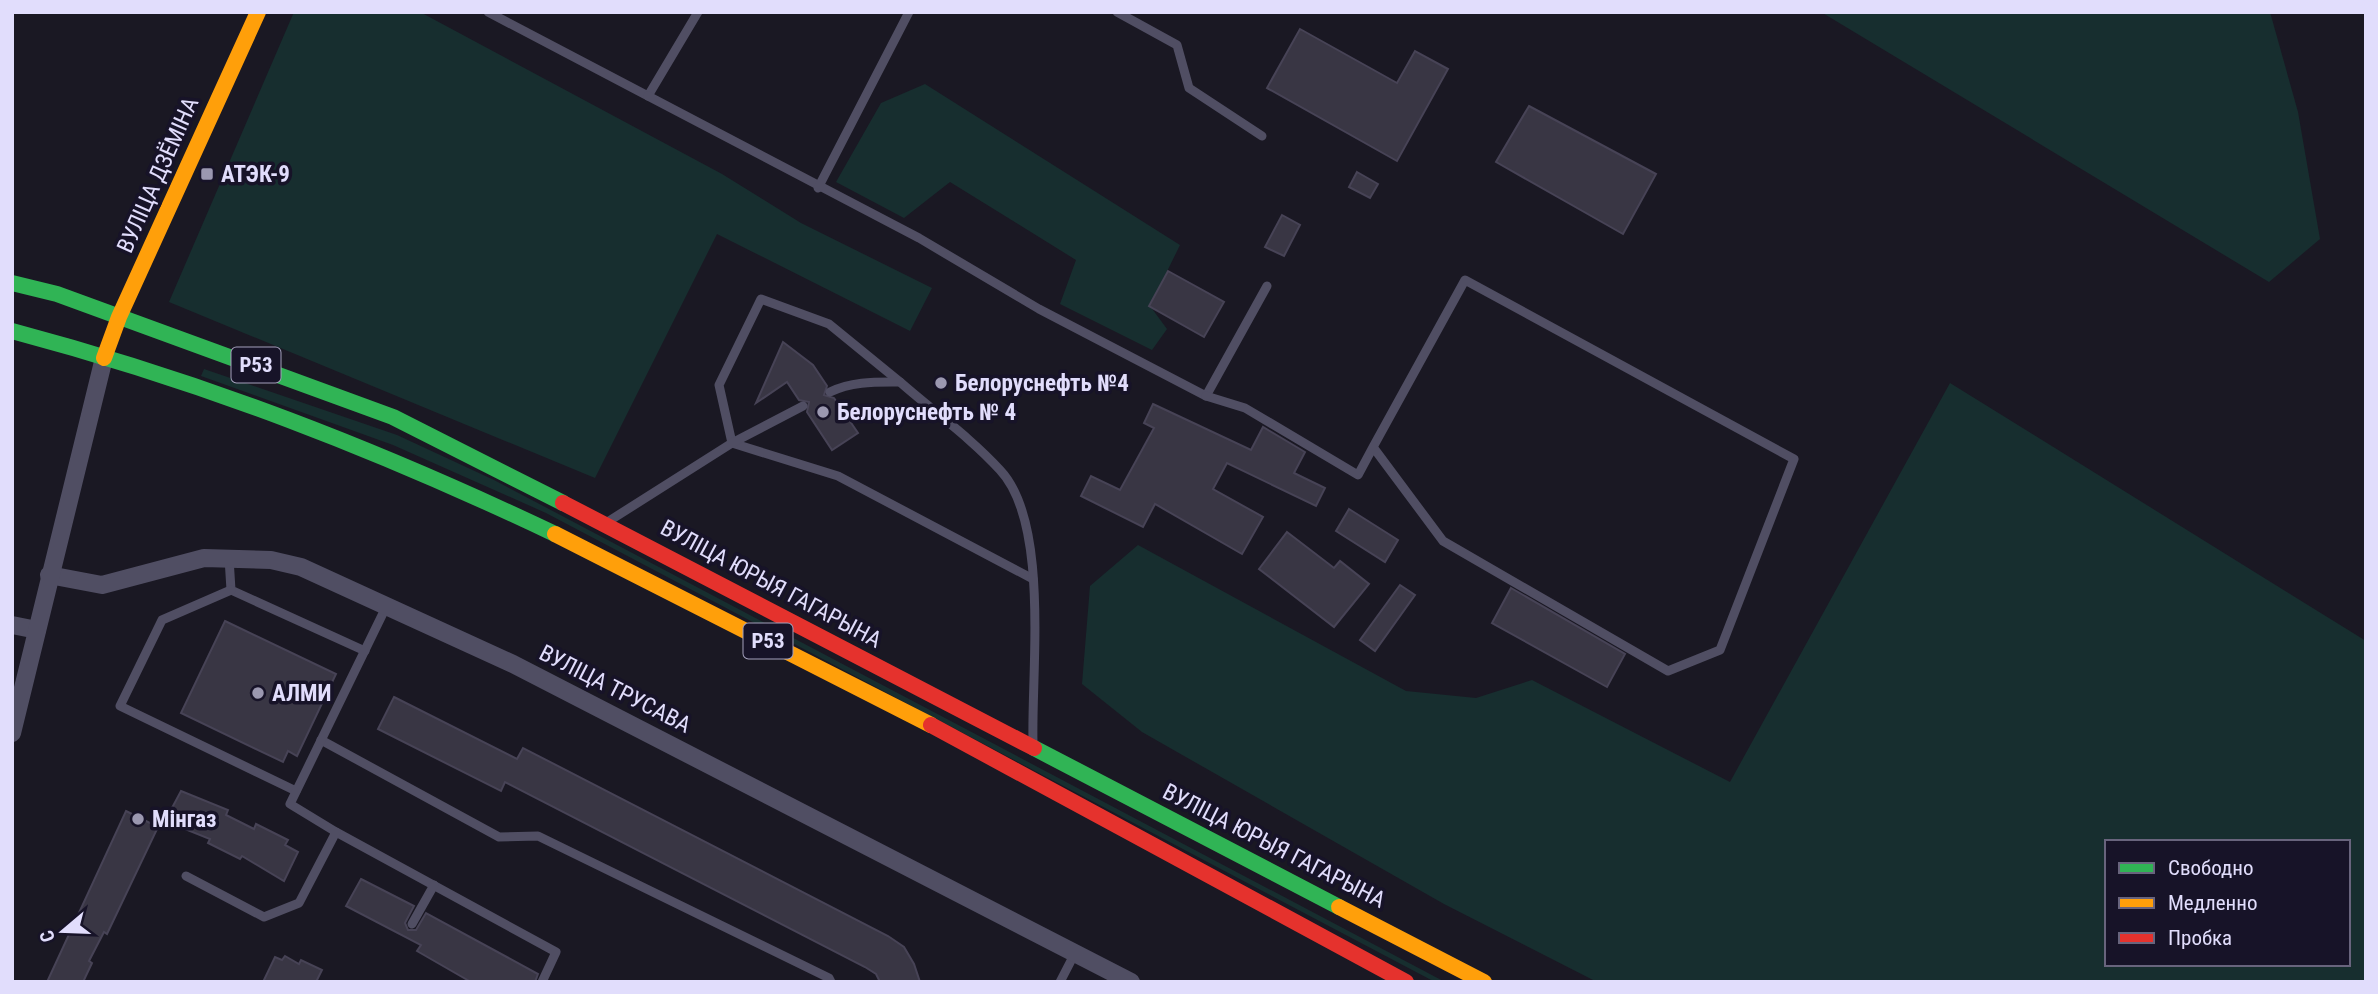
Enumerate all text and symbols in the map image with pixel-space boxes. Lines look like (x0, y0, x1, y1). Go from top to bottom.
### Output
street label: ВУЛІЦА ДЗЁМІНА (112, 93, 204, 257)
place label: АТЭК-9 (221, 161, 290, 188)
marker: АТЭК-9 (199, 166, 215, 182)
road number: Р53 (232, 348, 280, 382)
place label: Белоруснефть №4 (955, 370, 1129, 397)
marker: Белоруснефть №4 (933, 375, 949, 391)
place label: Белоруснефть № 4 (837, 399, 1016, 426)
marker: Белоруснефть № 4 (815, 404, 831, 420)
street label: ВУЛІЦА ЮРЫЯ ГАГАРЫНА (656, 514, 886, 654)
road number: Р53 (744, 624, 792, 658)
street label: ВУЛІЦА ТРУСАВА (535, 639, 695, 739)
place label: АЛМИ (272, 680, 331, 707)
marker: АЛМИ (250, 685, 266, 701)
street label: ВУЛІЦА ЮРЫЯ ГАГАРЫНА (1158, 778, 1390, 914)
place label: Мінгаз (152, 806, 217, 833)
marker: Мінгаз (130, 811, 146, 827)
legend (2105, 840, 2350, 966)
text: Свободно (2168, 856, 2254, 880)
text: Медленно (2168, 891, 2257, 915)
north arrow (28, 896, 98, 966)
text: Пробка (2168, 926, 2232, 950)
text: С (35, 927, 60, 945)

